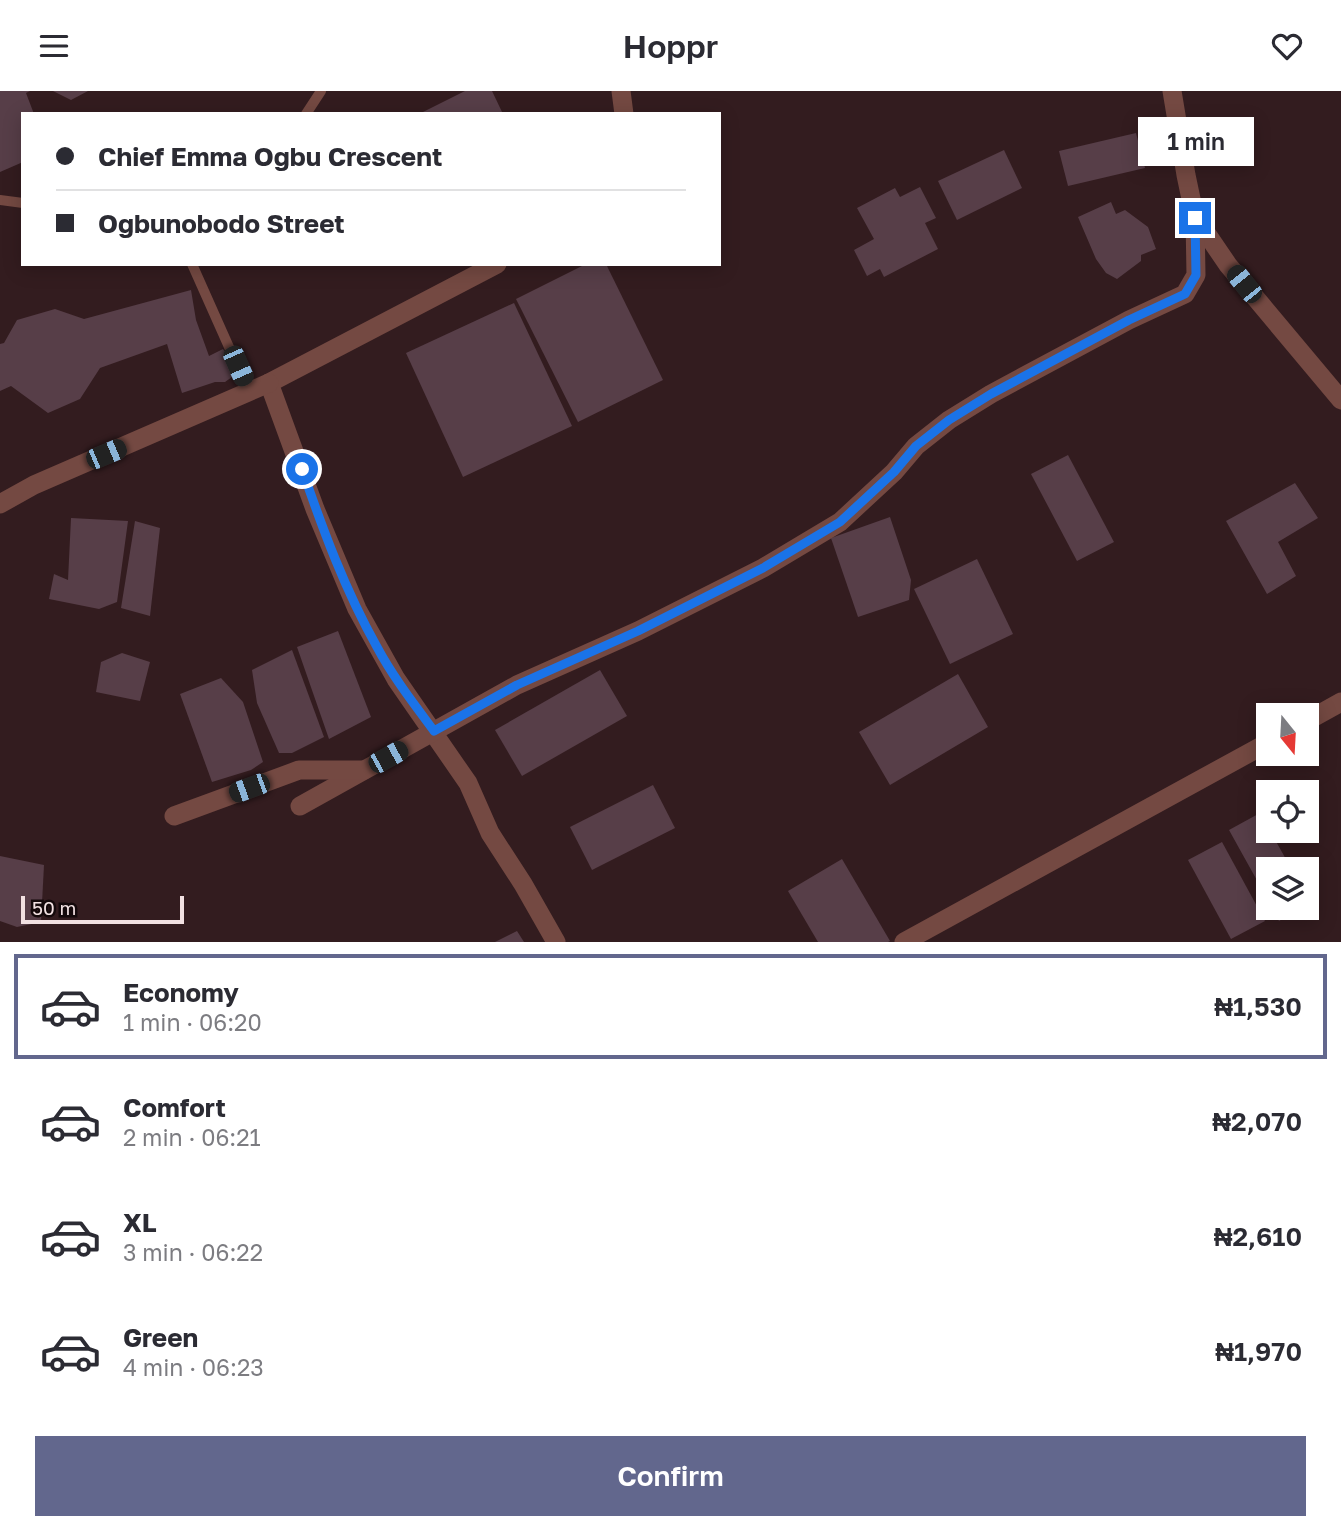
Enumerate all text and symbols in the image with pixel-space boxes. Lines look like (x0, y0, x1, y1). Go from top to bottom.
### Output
icon: menu (35, 27, 73, 65)
text: Hoppr (623, 27, 718, 65)
icon: heart (1268, 27, 1306, 65)
callout: 1 min (1137, 116, 1253, 165)
text: 1 min (1167, 127, 1225, 155)
text: Chief Emma Ogbu Crescent (98, 141, 442, 172)
route end (1179, 202, 1211, 234)
text: Ogbunobodo Street (98, 208, 345, 239)
car (1223, 261, 1266, 307)
car (220, 343, 257, 389)
car (83, 436, 130, 472)
route start (286, 453, 318, 485)
north arrow (1256, 703, 1320, 767)
map controls (1256, 703, 1319, 920)
car (365, 738, 412, 776)
car (226, 771, 273, 805)
button: locate (1256, 780, 1319, 843)
button: layers (1256, 857, 1319, 920)
scale bar (21, 893, 184, 925)
text: 50 m (32, 896, 76, 919)
icon: car (39, 975, 102, 1038)
text: Economy (123, 977, 239, 1008)
text: ₦1,530 (1214, 991, 1302, 1022)
text: 1 min · 06:20 (123, 1008, 262, 1036)
icon: car (39, 1090, 102, 1153)
text: Comfort (123, 1092, 226, 1123)
text: ₦2,070 (1212, 1106, 1302, 1137)
text: 2 min · 06:21 (123, 1123, 261, 1151)
icon: car (39, 1205, 102, 1268)
text: XL (123, 1207, 157, 1238)
text: ₦2,610 (1214, 1221, 1302, 1252)
text: 3 min · 06:22 (123, 1238, 263, 1266)
icon: car (39, 1320, 102, 1383)
text: Green (123, 1322, 198, 1353)
text: ₦1,970 (1215, 1336, 1302, 1367)
text: 4 min · 06:23 (123, 1353, 264, 1381)
button: Confirm (35, 1436, 1306, 1516)

